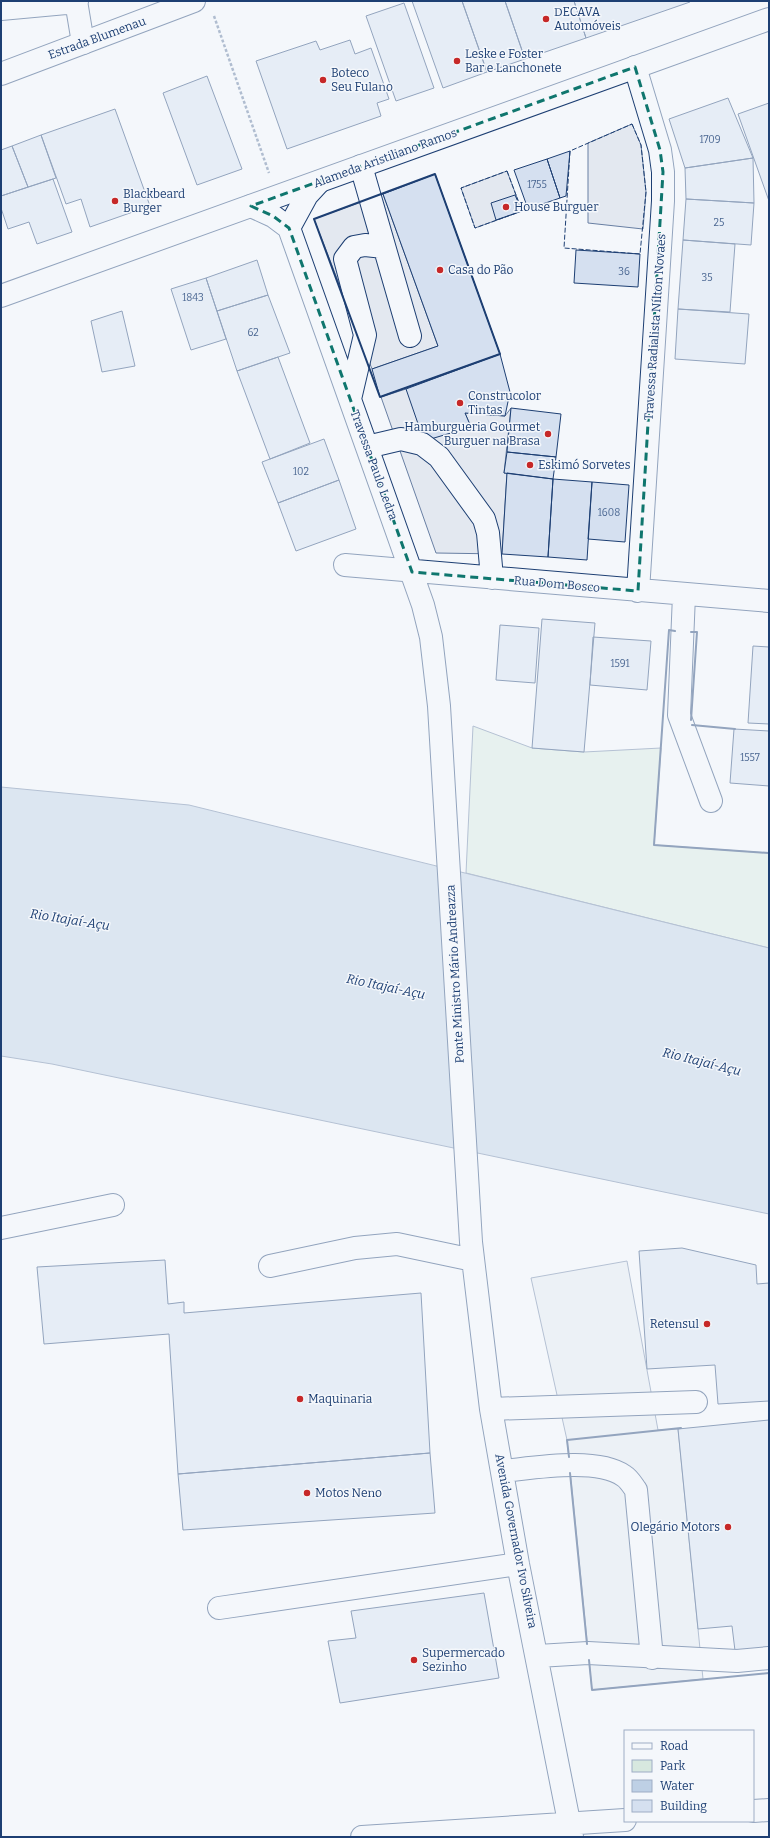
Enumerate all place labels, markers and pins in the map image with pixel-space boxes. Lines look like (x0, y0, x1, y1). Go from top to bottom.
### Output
place label: DECAVA Automóveis (554, 5, 621, 33)
marker: DECAVA Automóveis (541, 14, 551, 24)
place label: Leske e Foster Bar e Lanchonete (465, 47, 562, 75)
marker: Leske e Foster Bar e Lanchonete (452, 56, 462, 66)
place label: Boteco Seu Fulano (331, 66, 393, 94)
marker: Boteco Seu Fulano (318, 75, 328, 85)
place label: Blackbeard Burger (123, 187, 185, 215)
marker: Blackbeard Burger (110, 196, 120, 206)
place label: House Burguer (514, 200, 599, 214)
marker: House Burguer (501, 202, 511, 212)
place label: Casa do Pão (448, 263, 514, 277)
marker: Casa do Pão (435, 265, 445, 275)
place label: Construcolor Tintas (468, 389, 542, 417)
marker: Construcolor Tintas (455, 398, 465, 408)
place label: Hamburgueria Gourmet Burguer na Brasa (404, 420, 541, 448)
marker: Hamburgueria Gourmet Burguer na Brasa (543, 429, 553, 439)
place label: Eskimó Sorvetes (538, 458, 631, 472)
marker: Eskimó Sorvetes (525, 460, 535, 470)
place label: Retensul (650, 1317, 700, 1331)
marker: Retensul (702, 1319, 712, 1329)
place label: Maquinaria (308, 1392, 373, 1406)
marker: Maquinaria (295, 1394, 305, 1404)
place label: Motos Neno (315, 1486, 382, 1500)
marker: Motos Neno (302, 1488, 312, 1498)
place label: Olegário Motors (631, 1520, 720, 1534)
marker: Olegário Motors (723, 1522, 733, 1532)
place label: Supermercado Sezinho (422, 1646, 505, 1674)
marker: Supermercado Sezinho (409, 1655, 419, 1665)

